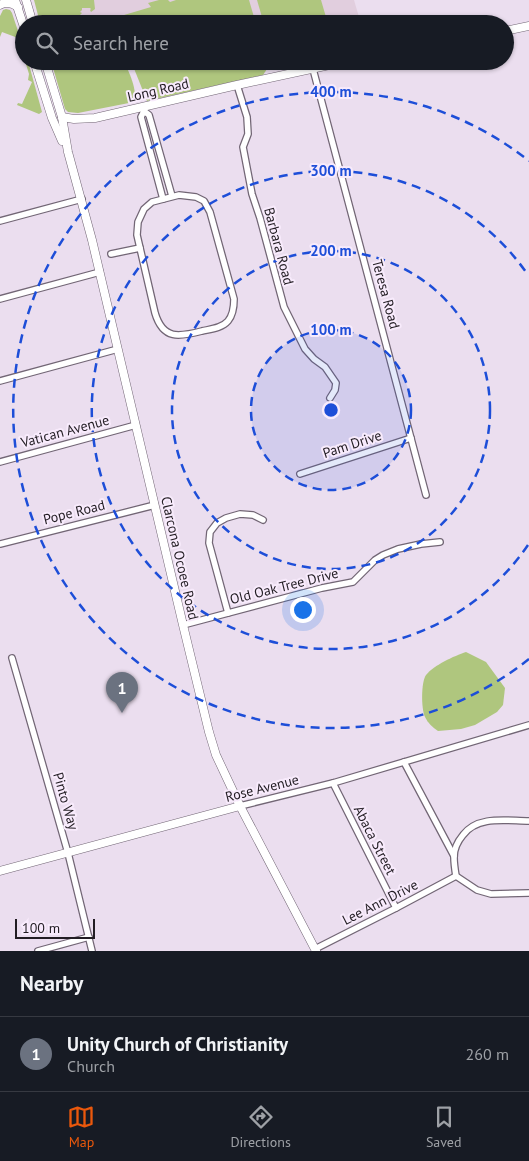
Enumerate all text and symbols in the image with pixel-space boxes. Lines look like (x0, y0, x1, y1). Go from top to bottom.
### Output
search box (15, 15, 514, 70)
icon: search (33, 29, 61, 57)
text: Search here (73, 31, 169, 55)
street label: Long Road (126, 74, 190, 106)
text: 400 m (310, 82, 352, 101)
text: 300 m (310, 161, 352, 180)
street label: Barbara Road (260, 205, 298, 287)
text: 200 m (310, 241, 352, 260)
street label: Teresa Road (368, 257, 404, 331)
text: 100 m (310, 320, 352, 339)
centre of rings (322, 401, 340, 419)
street label: Vatican Avenue (18, 411, 111, 452)
street label: Pam Drive (320, 426, 384, 462)
street label: Clarcona Ocoee Road (157, 495, 203, 621)
street label: Pope Road (41, 496, 107, 528)
street label: Old Oak Tree Drive (228, 564, 340, 608)
your location (290, 597, 316, 623)
pin: 1 (106, 672, 138, 713)
street label: Pinto Way (49, 770, 83, 832)
street label: Rose Avenue (223, 770, 301, 806)
street label: Abaca Street (350, 802, 400, 878)
street label: Lee Ann Drive (339, 875, 421, 929)
scale bar (15, 916, 95, 939)
text: 100 m (22, 919, 60, 937)
text: Nearby (20, 970, 83, 997)
text: Unity Church of Christianity (67, 1032, 288, 1056)
text: 1 (31, 1044, 41, 1064)
text: 260 m (466, 1044, 509, 1064)
text: Church (67, 1056, 115, 1076)
tab: Map (67, 1103, 95, 1151)
tab: Directions (230, 1103, 291, 1151)
tab: Saved (426, 1103, 462, 1151)

